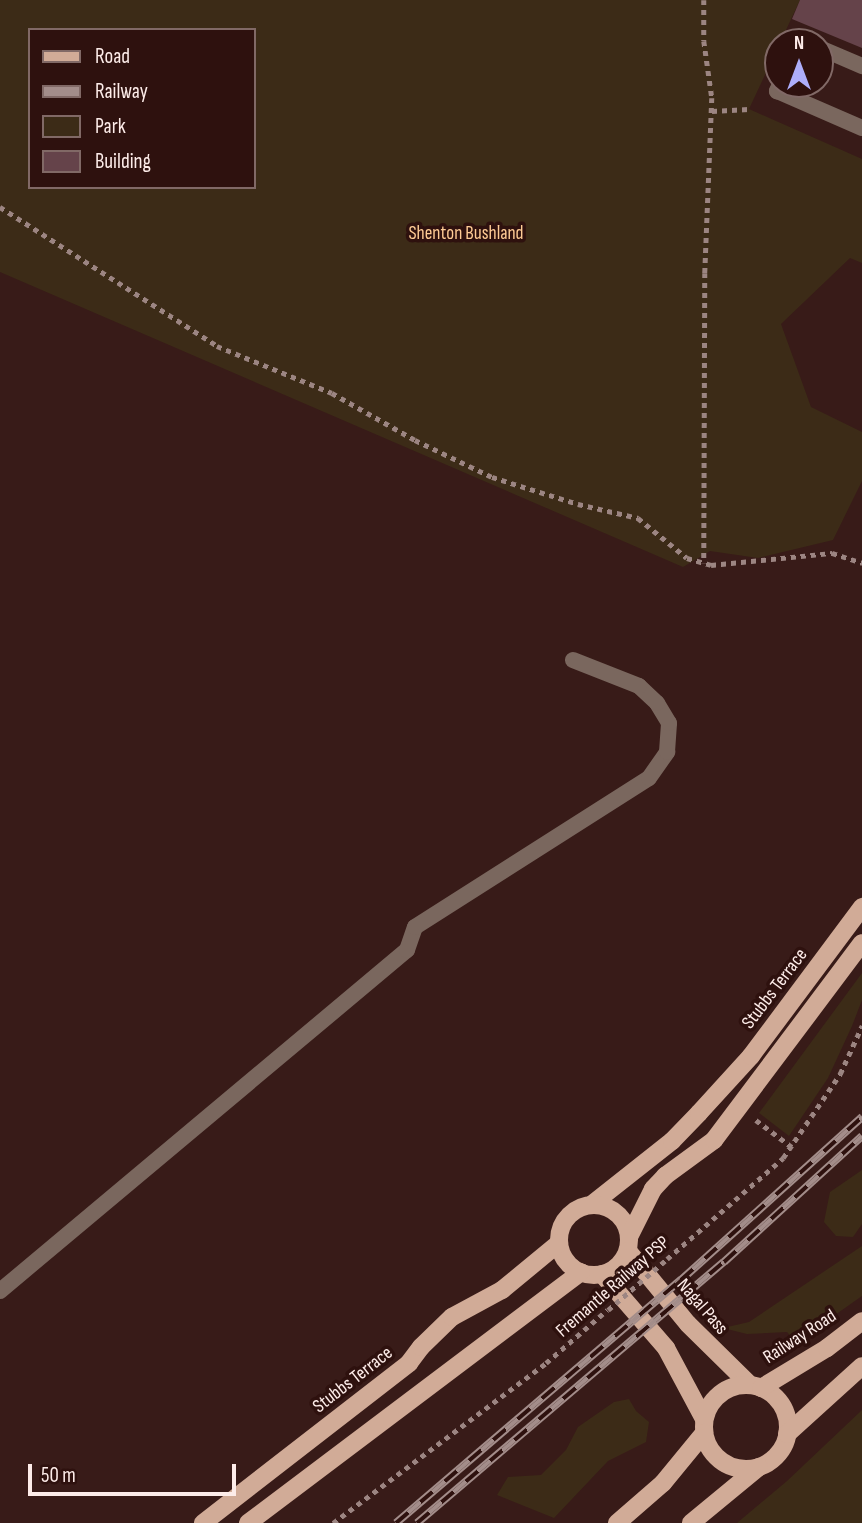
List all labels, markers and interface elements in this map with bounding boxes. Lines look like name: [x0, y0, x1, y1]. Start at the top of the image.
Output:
legend: [28, 28, 256, 189]
north arrow: [764, 28, 834, 98]
text: N: [794, 32, 804, 55]
text: Road: [95, 44, 130, 69]
text: Railway: [95, 79, 148, 104]
text: Park: [95, 114, 126, 139]
text: Building: [95, 149, 151, 174]
park label: Shenton Bushland: [408, 223, 524, 245]
street label: Stubbs Terrace: [737, 944, 813, 1034]
street label: Fremantle Railway PSP: [552, 1232, 674, 1342]
street label: Nagal Pass: [672, 1274, 732, 1340]
street label: Railway Road: [759, 1305, 841, 1369]
street label: Stubbs Terrace: [309, 1342, 397, 1418]
scale bar: [32, 1450, 240, 1494]
text: 50 m: [41, 1463, 76, 1488]

